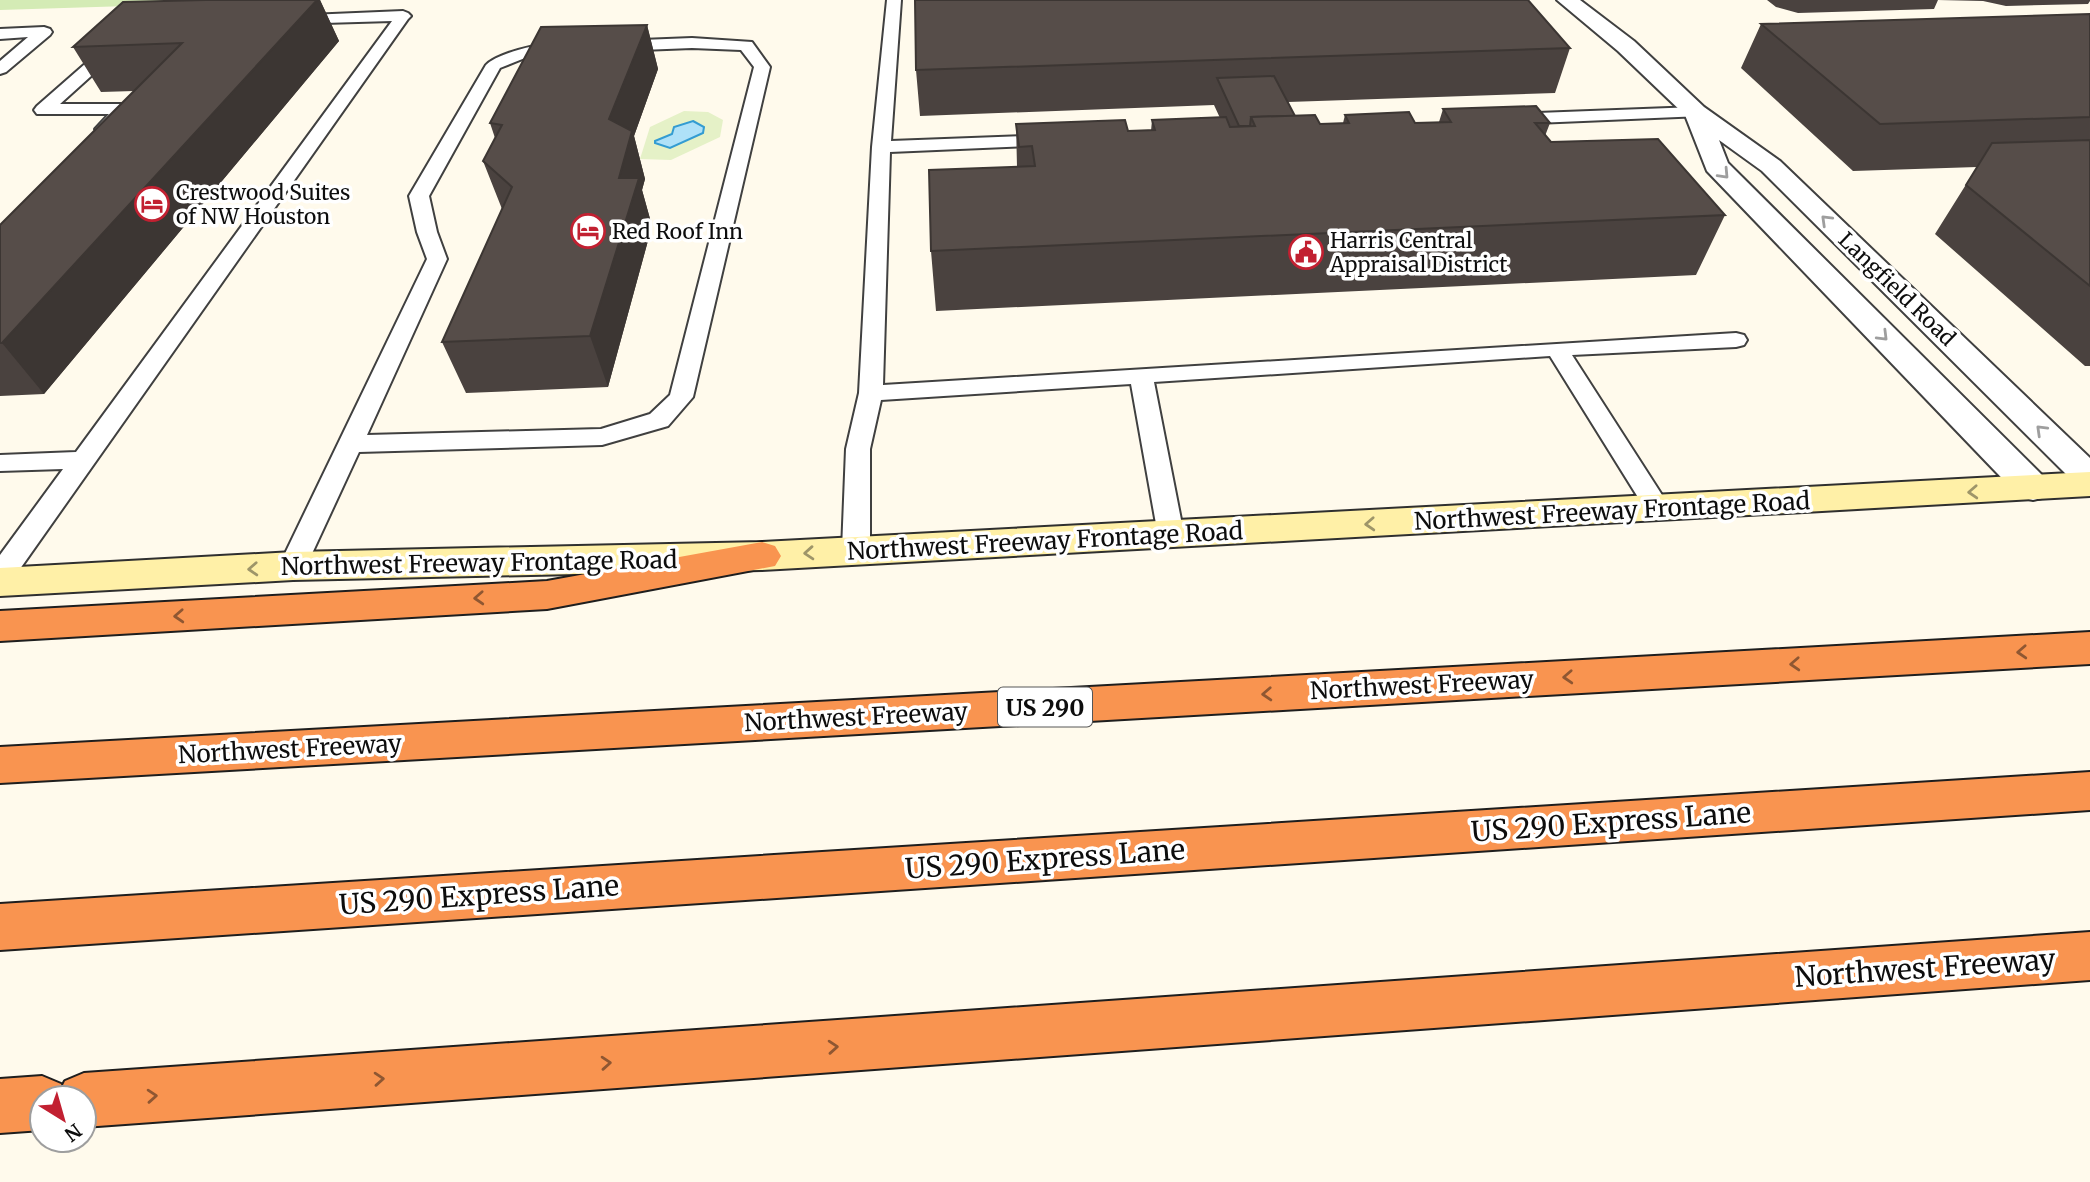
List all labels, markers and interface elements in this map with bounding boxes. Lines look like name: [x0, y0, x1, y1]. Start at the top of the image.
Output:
one-way arrow: [1715, 166, 1728, 179]
place label: Crestwood Suites of NW Houston: [176, 179, 350, 230]
hotel icon: Crestwood Suites of NW Houston: [133, 185, 171, 223]
hotel icon: Red Roof Inn: [569, 212, 607, 250]
one-way arrow: [1821, 215, 1834, 228]
place label: Red Roof Inn: [612, 218, 743, 245]
street label: Langfield Road: [1833, 226, 1962, 352]
place label: Harris Central Appraisal District: [1329, 227, 1507, 278]
public building icon: Harris Central Appraisal District: [1287, 233, 1325, 271]
one-way arrow: [1875, 328, 1888, 341]
one-way arrow: [2036, 425, 2049, 438]
one-way arrow: [1967, 484, 1978, 499]
street label: Northwest Freeway Frontage Road: [1413, 485, 1811, 537]
street label: Northwest Freeway Frontage Road: [846, 515, 1244, 567]
one-way arrow: [1364, 517, 1375, 532]
street label: Northwest Freeway Frontage Road: [280, 544, 678, 582]
one-way arrow: [803, 545, 814, 560]
one-way arrow: [247, 561, 258, 576]
one-way arrow: [473, 590, 484, 605]
one-way arrow: [173, 608, 184, 623]
one-way arrow: [2016, 644, 2027, 659]
one-way arrow: [1789, 657, 1800, 672]
street label: Northwest Freeway: [1309, 664, 1535, 706]
one-way arrow: [1562, 670, 1573, 685]
one-way arrow: [1261, 686, 1272, 701]
road number: US 290: [998, 688, 1092, 726]
street label: Northwest Freeway: [743, 696, 969, 738]
street label: Northwest Freeway: [177, 728, 403, 770]
street label: US 290 Express Lane: [1470, 794, 1752, 850]
street label: US 290 Express Lane: [904, 831, 1186, 887]
street label: US 290 Express Lane: [338, 867, 620, 923]
street label: Northwest Freeway: [1793, 941, 2057, 995]
one-way arrow: [828, 1040, 839, 1055]
one-way arrow: [601, 1056, 612, 1071]
one-way arrow: [374, 1072, 385, 1087]
north arrow: [28, 1084, 98, 1154]
one-way arrow: [147, 1088, 158, 1103]
text: N: [60, 1118, 86, 1147]

